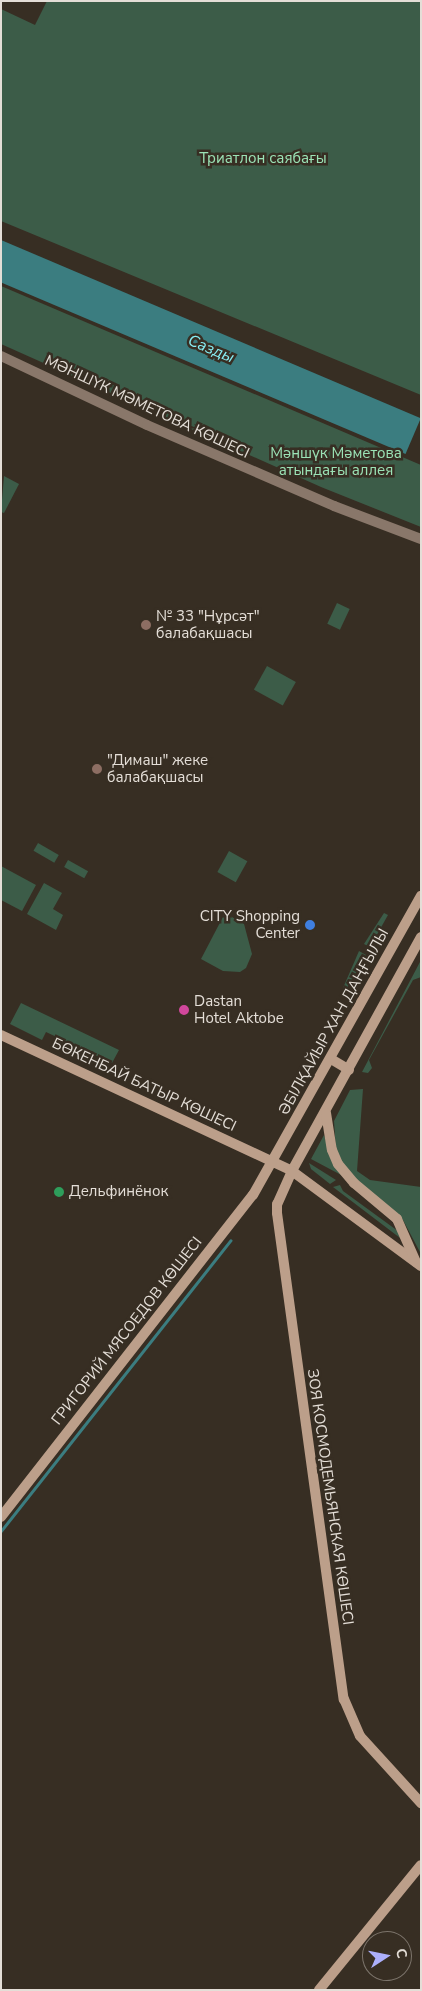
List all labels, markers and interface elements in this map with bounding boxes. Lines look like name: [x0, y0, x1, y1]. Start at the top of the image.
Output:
park label: Триатлон саябағы: [199, 150, 327, 168]
water label: Сазды: [185, 331, 237, 367]
street label: МӘНШҮК МӘМЕТОВА КӨШЕСІ: [42, 352, 252, 462]
park label: Мәншүк Мәметова атындағы аллея: [270, 444, 402, 479]
place label: № 33 "Нұрсәт" балабақшасы: [156, 607, 260, 642]
marker: № 33 "Нұрсәт" балабақшасы: [140, 619, 152, 631]
place label: "Димаш" жеке балабақшасы: [107, 751, 208, 786]
marker: "Димаш" жеке балабақшасы: [91, 763, 103, 775]
place label: CITY Shopping Center: [200, 907, 300, 942]
marker: CITY Shopping Center: [304, 919, 316, 931]
street label: ӘБІЛҚАЙЫР ХАН ДАҢҒЫЛЫ: [275, 926, 393, 1118]
place label: Dastan Hotel Aktobe: [194, 992, 284, 1027]
marker: Dastan Hotel Aktobe: [178, 1004, 190, 1016]
street label: БӨКЕНБАЙ БАТЫР КӨШЕСІ: [49, 1034, 239, 1136]
place label: Дельфинёнок: [69, 1183, 168, 1201]
marker: Дельфинёнок: [53, 1186, 65, 1198]
street label: ГРИГОРИЙ МЯСОЕДОВ КӨШЕСІ: [48, 1233, 206, 1429]
street label: ЗОЯ КОСМОДЕМЬЯНСКАЯ КӨШЕСІ: [303, 1368, 357, 1626]
north arrow: [362, 1931, 412, 1981]
text: С: [391, 1947, 411, 1960]

